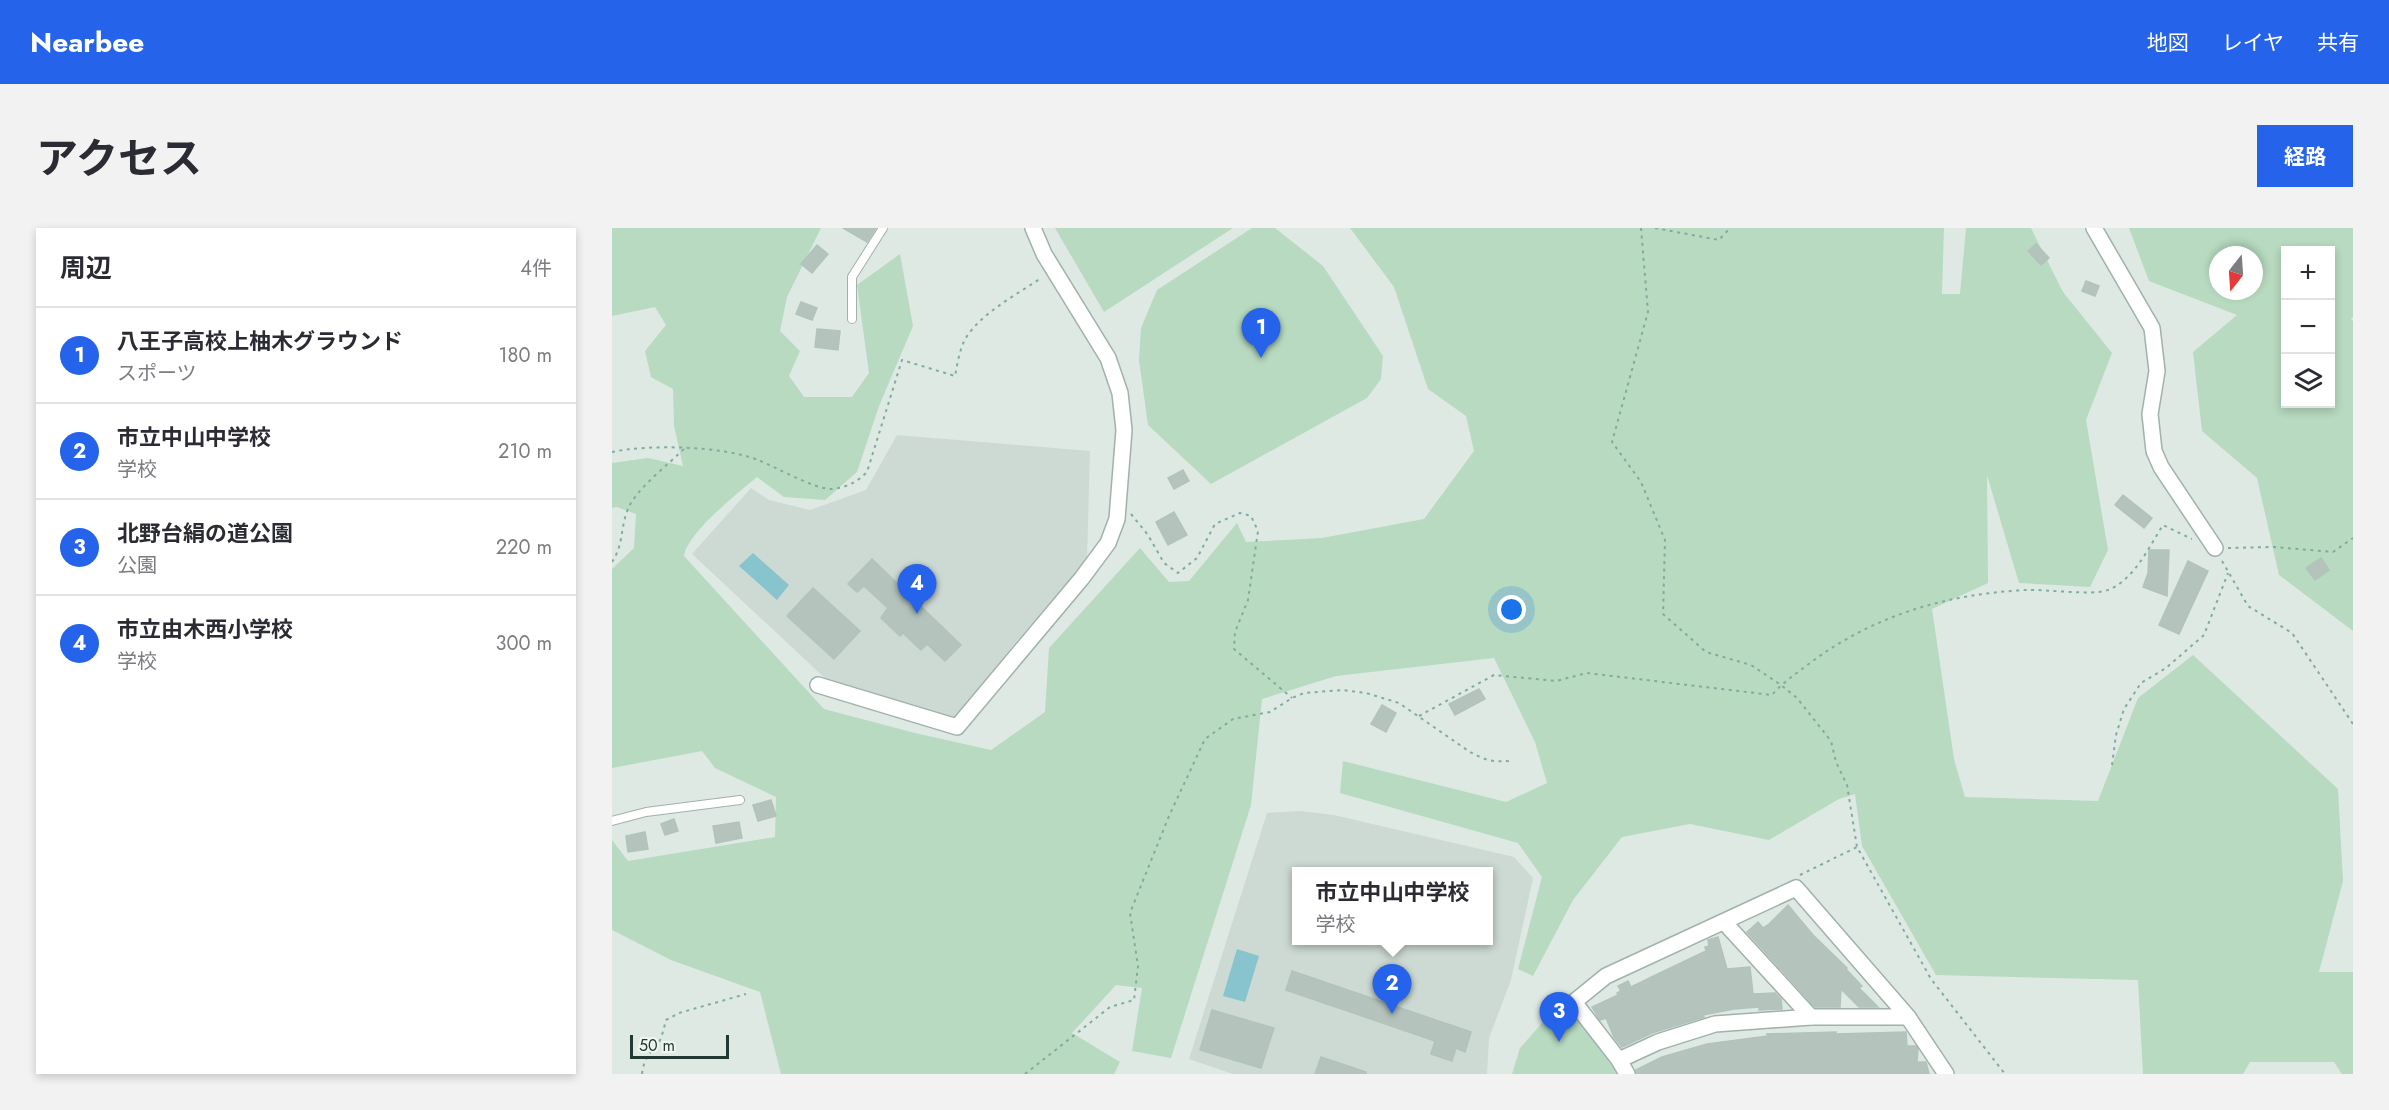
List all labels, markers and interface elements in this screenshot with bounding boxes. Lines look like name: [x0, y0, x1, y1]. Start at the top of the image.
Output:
text: Nearbee: [30, 22, 144, 63]
text: 地図: [2147, 28, 2189, 58]
text: レイヤ: [2222, 28, 2284, 58]
text: 共有: [2317, 28, 2359, 58]
button: 経路: [2257, 125, 2353, 187]
text: アクセス: [36, 128, 202, 189]
north arrow: [2209, 246, 2263, 300]
map controls: [2281, 246, 2335, 408]
button: +: [2281, 246, 2335, 300]
text: 周辺: [60, 249, 112, 287]
text: 4件: [520, 254, 552, 283]
button: −: [2281, 300, 2335, 354]
pin: 1: [1242, 308, 1280, 358]
text: 八王子高校上柚木グラウンド: [117, 325, 403, 357]
text: 1: [74, 341, 85, 370]
text: 180 m: [498, 341, 552, 370]
button: layers: [2281, 354, 2335, 408]
text: スポーツ: [117, 359, 197, 388]
text: 市立中山中学校: [117, 421, 271, 453]
text: 2: [73, 437, 86, 466]
text: 210 m: [498, 437, 552, 466]
text: 学校: [117, 455, 157, 484]
text: 北野台絹の道公園: [117, 517, 293, 549]
text: 3: [73, 533, 86, 562]
text: 220 m: [496, 533, 552, 562]
text: 公園: [117, 551, 157, 580]
pin: 4: [898, 564, 936, 614]
your location: [1497, 595, 1526, 624]
text: 市立由木西小学校: [117, 613, 293, 645]
text: 4: [73, 629, 86, 658]
text: 300 m: [495, 629, 552, 658]
text: 学校: [117, 647, 157, 676]
popup: [1292, 867, 1493, 945]
text: 市立中山中学校: [1315, 876, 1470, 908]
text: 学校: [1315, 910, 1355, 939]
pin: 2: [1372, 964, 1412, 1014]
pin: 3: [1540, 992, 1578, 1042]
scale bar: [630, 1032, 729, 1060]
text: 50 m: [639, 1034, 675, 1057]

